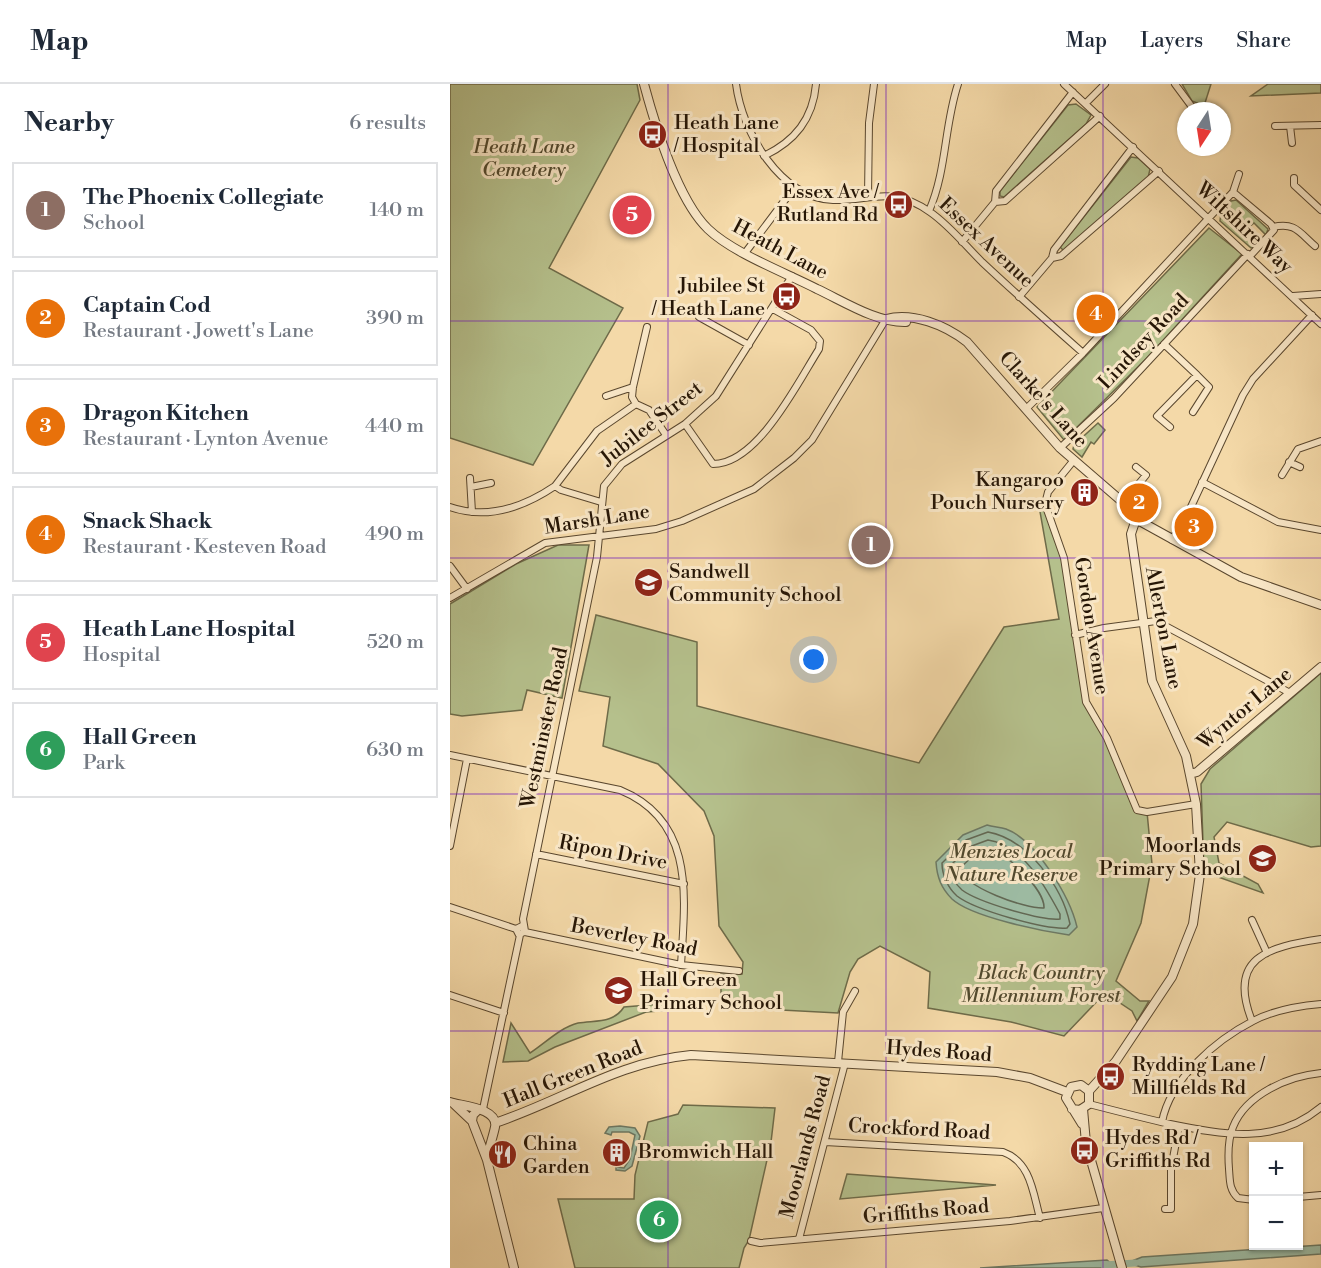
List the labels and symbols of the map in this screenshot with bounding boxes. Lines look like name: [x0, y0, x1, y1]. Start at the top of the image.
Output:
north arrow: [1177, 102, 1231, 156]
place label: Heath Lane / Hospital: [673, 111, 779, 159]
bus stop icon: Heath Lane / Hospital: [637, 118, 669, 150]
park label: Heath Lane Cemetery: [472, 135, 575, 183]
street label: Wiltshire Way: [1190, 176, 1298, 279]
place label: Essex Ave / Rutland Rd: [777, 180, 879, 228]
bus stop icon: Essex Ave / Rutland Rd: [883, 188, 915, 220]
pin: 5: [612, 192, 651, 238]
street label: Essex Avenue: [933, 192, 1039, 294]
street label: Heath Lane: [728, 214, 832, 286]
place label: Jubilee St / Heath Lane: [651, 274, 765, 322]
bus stop icon: Jubilee St / Heath Lane: [770, 281, 802, 313]
street label: Lindsey Road: [1093, 288, 1195, 395]
pin: 4: [1076, 292, 1116, 336]
street label: Clarke's Lane: [993, 347, 1093, 453]
street label: Jubilee Street: [595, 376, 708, 472]
place label: Kangaroo Pouch Nursery: [930, 468, 1064, 516]
building icon: Kangaroo Pouch Nursery: [1069, 476, 1101, 508]
pin: 2: [1120, 480, 1158, 526]
street label: Marsh Lane: [542, 499, 652, 541]
pin: 3: [1174, 504, 1214, 550]
pin: 1: [852, 522, 890, 568]
street label: Gordon Avenue: [1068, 555, 1114, 697]
place label: Sandwell Community School: [669, 560, 841, 608]
street label: Allerton Lane: [1139, 564, 1187, 691]
school or university icon: Sandwell Community School: [632, 567, 664, 599]
street label: Westminster Road: [516, 645, 574, 812]
your location: [799, 645, 828, 674]
street label: Wyntor Lane: [1192, 662, 1297, 756]
street label: Ripon Drive: [557, 830, 669, 876]
place label: Moorlands Primary School: [1099, 834, 1241, 882]
park label: Menzies Local Nature Reserve: [943, 840, 1078, 888]
school or university icon: Moorlands Primary School: [1246, 842, 1278, 874]
street label: Beverley Road: [568, 913, 700, 963]
park label: Black Country Millennium Forest: [961, 961, 1121, 1009]
place label: Hall Green Primary School: [640, 968, 782, 1016]
school or university icon: Hall Green Primary School: [603, 975, 635, 1007]
street label: Hall Green Road: [500, 1035, 647, 1114]
street label: Hydes Road: [885, 1036, 993, 1068]
place label: Rydding Lane / Millfields Rd: [1132, 1053, 1265, 1101]
bus stop icon: Rydding Lane / Millfields Rd: [1095, 1060, 1127, 1092]
street label: Moorlands Road: [775, 1072, 837, 1221]
street label: Crockford Road: [847, 1114, 991, 1146]
place label: Hydes Rd / Griffiths Rd: [1105, 1126, 1211, 1174]
place label: China Garden: [523, 1132, 590, 1180]
bus stop icon: Hydes Rd / Griffiths Rd: [1068, 1134, 1100, 1166]
building icon: Bromwich Hall: [601, 1136, 633, 1168]
restaurant icon: China Garden: [486, 1139, 518, 1171]
place label: Bromwich Hall: [637, 1140, 773, 1165]
street label: Griffiths Road: [862, 1194, 991, 1230]
pin: 6: [640, 1198, 678, 1242]

